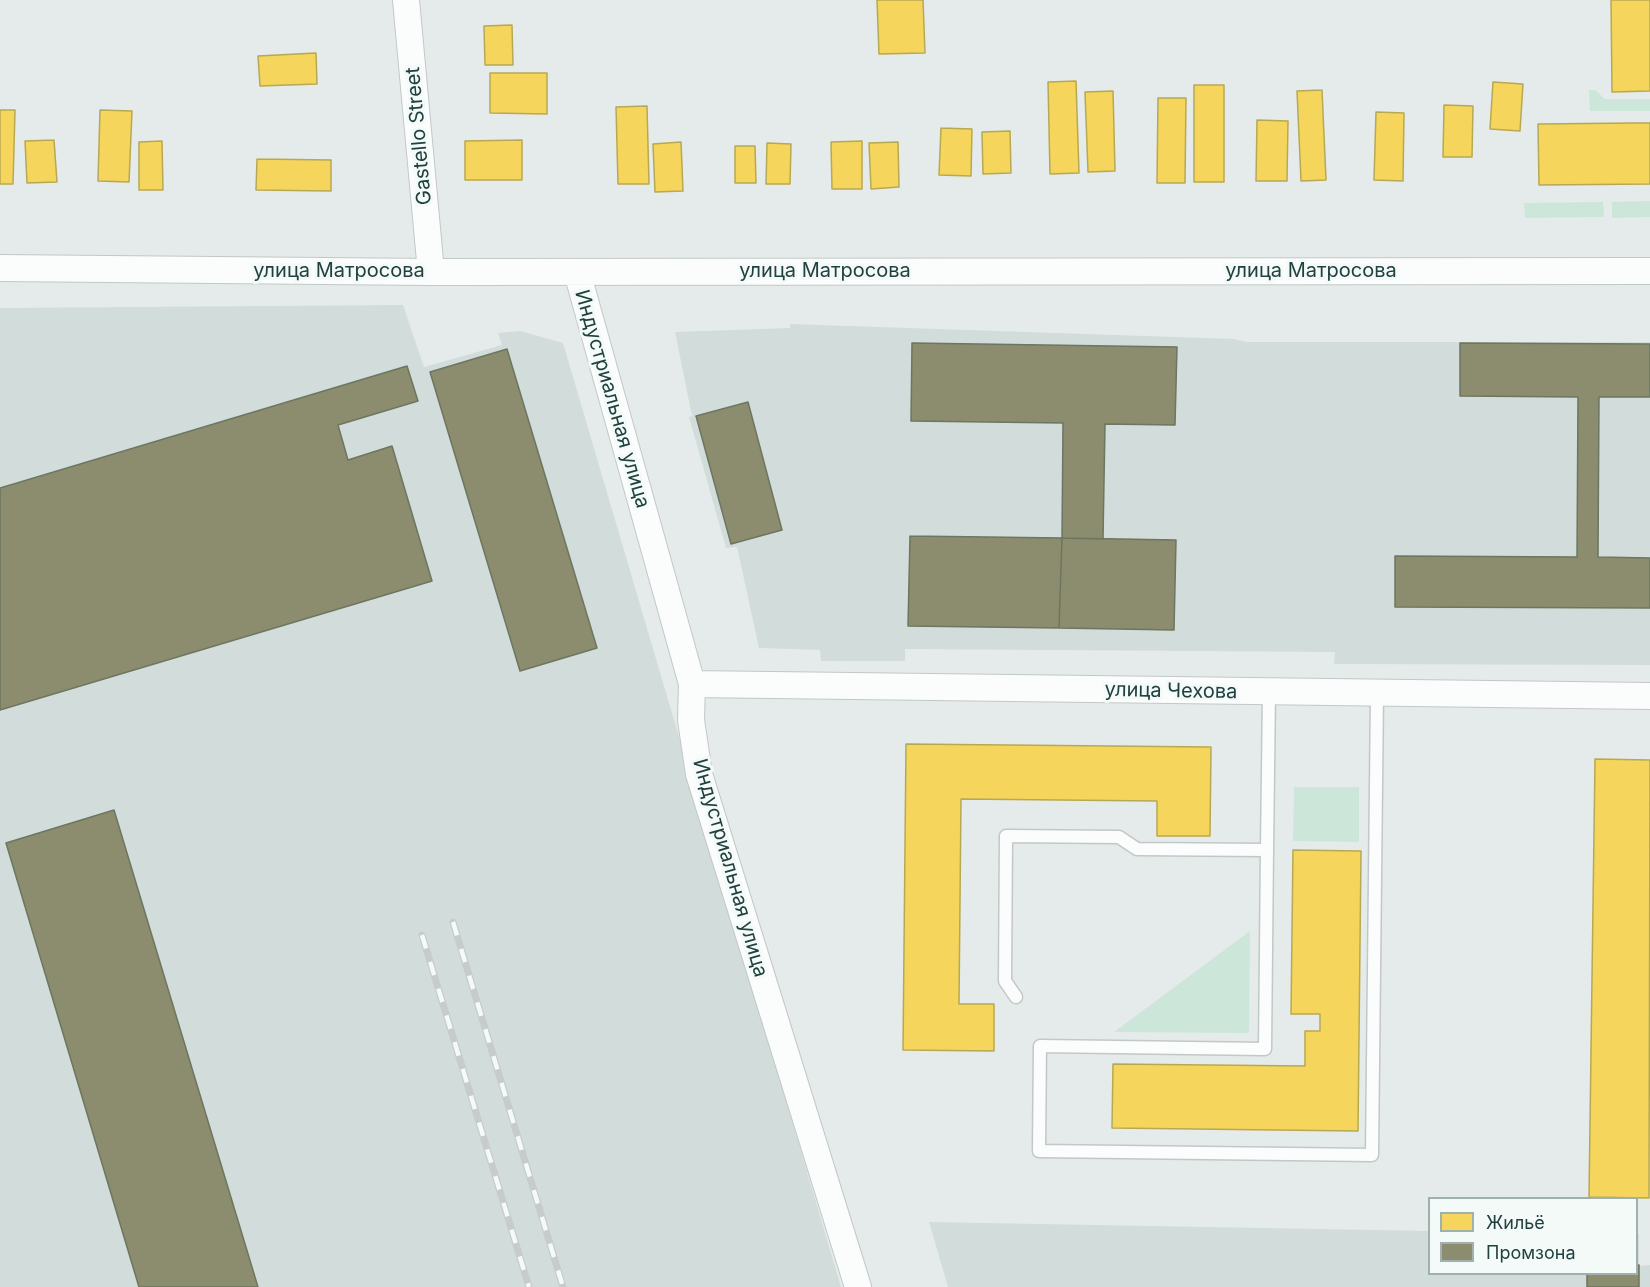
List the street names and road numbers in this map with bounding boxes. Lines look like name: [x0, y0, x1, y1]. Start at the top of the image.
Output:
street label: Gastello Street: [401, 66, 437, 206]
street label: улица Матросова: [253, 259, 425, 283]
street label: улица Матросова: [739, 259, 911, 283]
street label: улица Матросова: [1225, 259, 1397, 283]
street label: Индустриальная улица: [569, 287, 655, 511]
street label: улица Чехова: [1104, 678, 1238, 704]
street label: Индустриальная улица: [687, 756, 773, 980]

